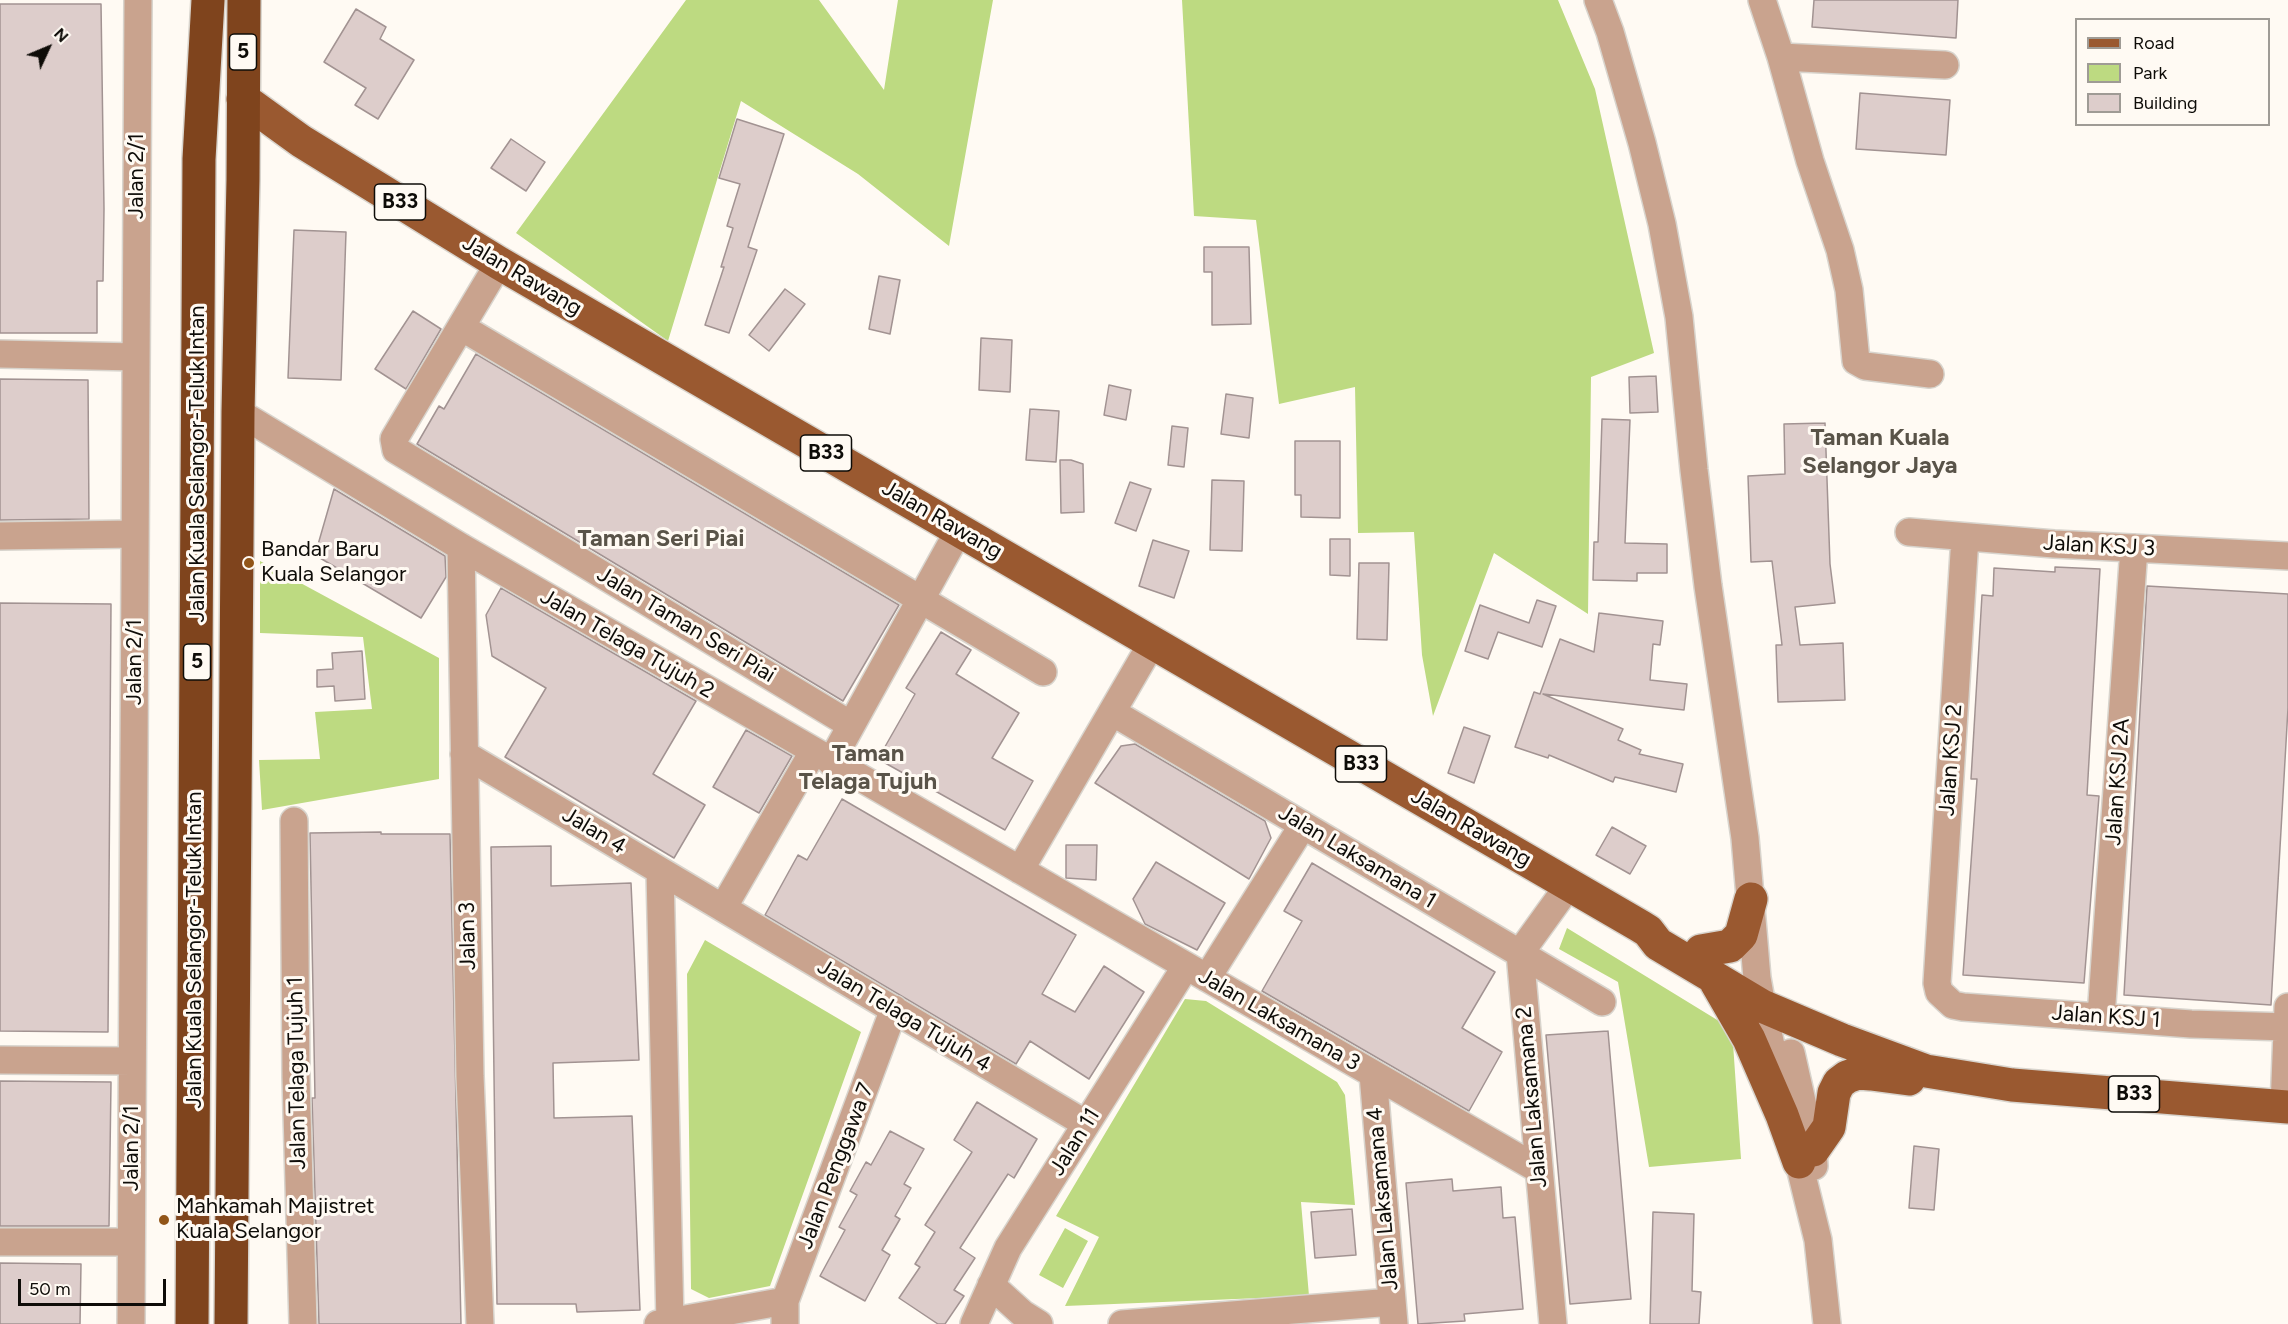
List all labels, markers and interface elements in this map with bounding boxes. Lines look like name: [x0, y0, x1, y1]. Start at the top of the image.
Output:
north arrow: [18, 18, 78, 78]
legend: [2075, 18, 2270, 126]
text: N: [50, 24, 72, 46]
text: Road: [2133, 32, 2174, 54]
road number: 5: [230, 34, 256, 70]
text: Park: [2133, 62, 2167, 84]
text: Building: [2133, 92, 2198, 114]
street label: Jalan 2/1: [124, 133, 150, 219]
road number: B33: [374, 184, 426, 220]
street label: Jalan Rawang: [458, 230, 586, 322]
street label: Jalan Kuala Selangor-Teluk Intan: [185, 306, 211, 622]
district label: Taman Kuala Selangor Jaya: [1802, 424, 1958, 480]
road number: B33: [800, 435, 852, 471]
street label: Jalan Rawang: [877, 475, 1007, 565]
district label: Taman Seri Piai: [577, 525, 745, 553]
street label: Jalan KSJ 3: [2042, 530, 2156, 562]
place label: Bandar Baru Kuala Selangor: [261, 537, 406, 588]
marker: Bandar Baru Kuala Selangor: [242, 556, 256, 570]
street label: Jalan Taman Seri Piai: [592, 561, 780, 689]
street label: Jalan Telaga Tujuh 2: [535, 583, 719, 705]
street label: Jalan 2/1: [122, 619, 148, 705]
road number: 5: [184, 644, 210, 680]
street label: Jalan KSJ 2: [1934, 703, 1968, 817]
street label: Jalan KSJ 2A: [2100, 718, 2136, 846]
district label: Taman Telaga Tujuh: [799, 740, 937, 796]
road number: B33: [1336, 746, 1386, 782]
street label: Jalan Rawang: [1406, 783, 1536, 873]
street label: Jalan Kuala Selangor-Teluk Intan: [182, 792, 208, 1108]
street label: Jalan Laksamana 1: [1273, 800, 1441, 914]
street label: Jalan 4: [557, 802, 631, 860]
street label: Jalan 3: [454, 902, 482, 970]
street label: Jalan Telaga Tujuh 4: [812, 954, 996, 1078]
street label: Jalan Laksamana 3: [1194, 963, 1364, 1077]
street label: Jalan Telaga Tujuh 1: [282, 976, 312, 1170]
street label: Jalan KSJ 1: [2051, 1000, 2161, 1034]
street label: Jalan Laksamana 2: [1511, 1005, 1553, 1189]
road number: B33: [2108, 1076, 2160, 1112]
street label: Jalan Penggawa 7: [792, 1079, 880, 1253]
street label: Jalan 11: [1044, 1103, 1106, 1181]
street label: Jalan 2/1: [119, 1105, 145, 1191]
street label: Jalan Laksamana 4: [1362, 1106, 1404, 1292]
place label: Mahkamah Majistret Kuala Selangor: [176, 1194, 375, 1246]
marker: Mahkamah Majistret Kuala Selangor: [157, 1213, 171, 1227]
scale bar: [21, 1267, 170, 1305]
text: 50 m: [29, 1278, 71, 1300]

